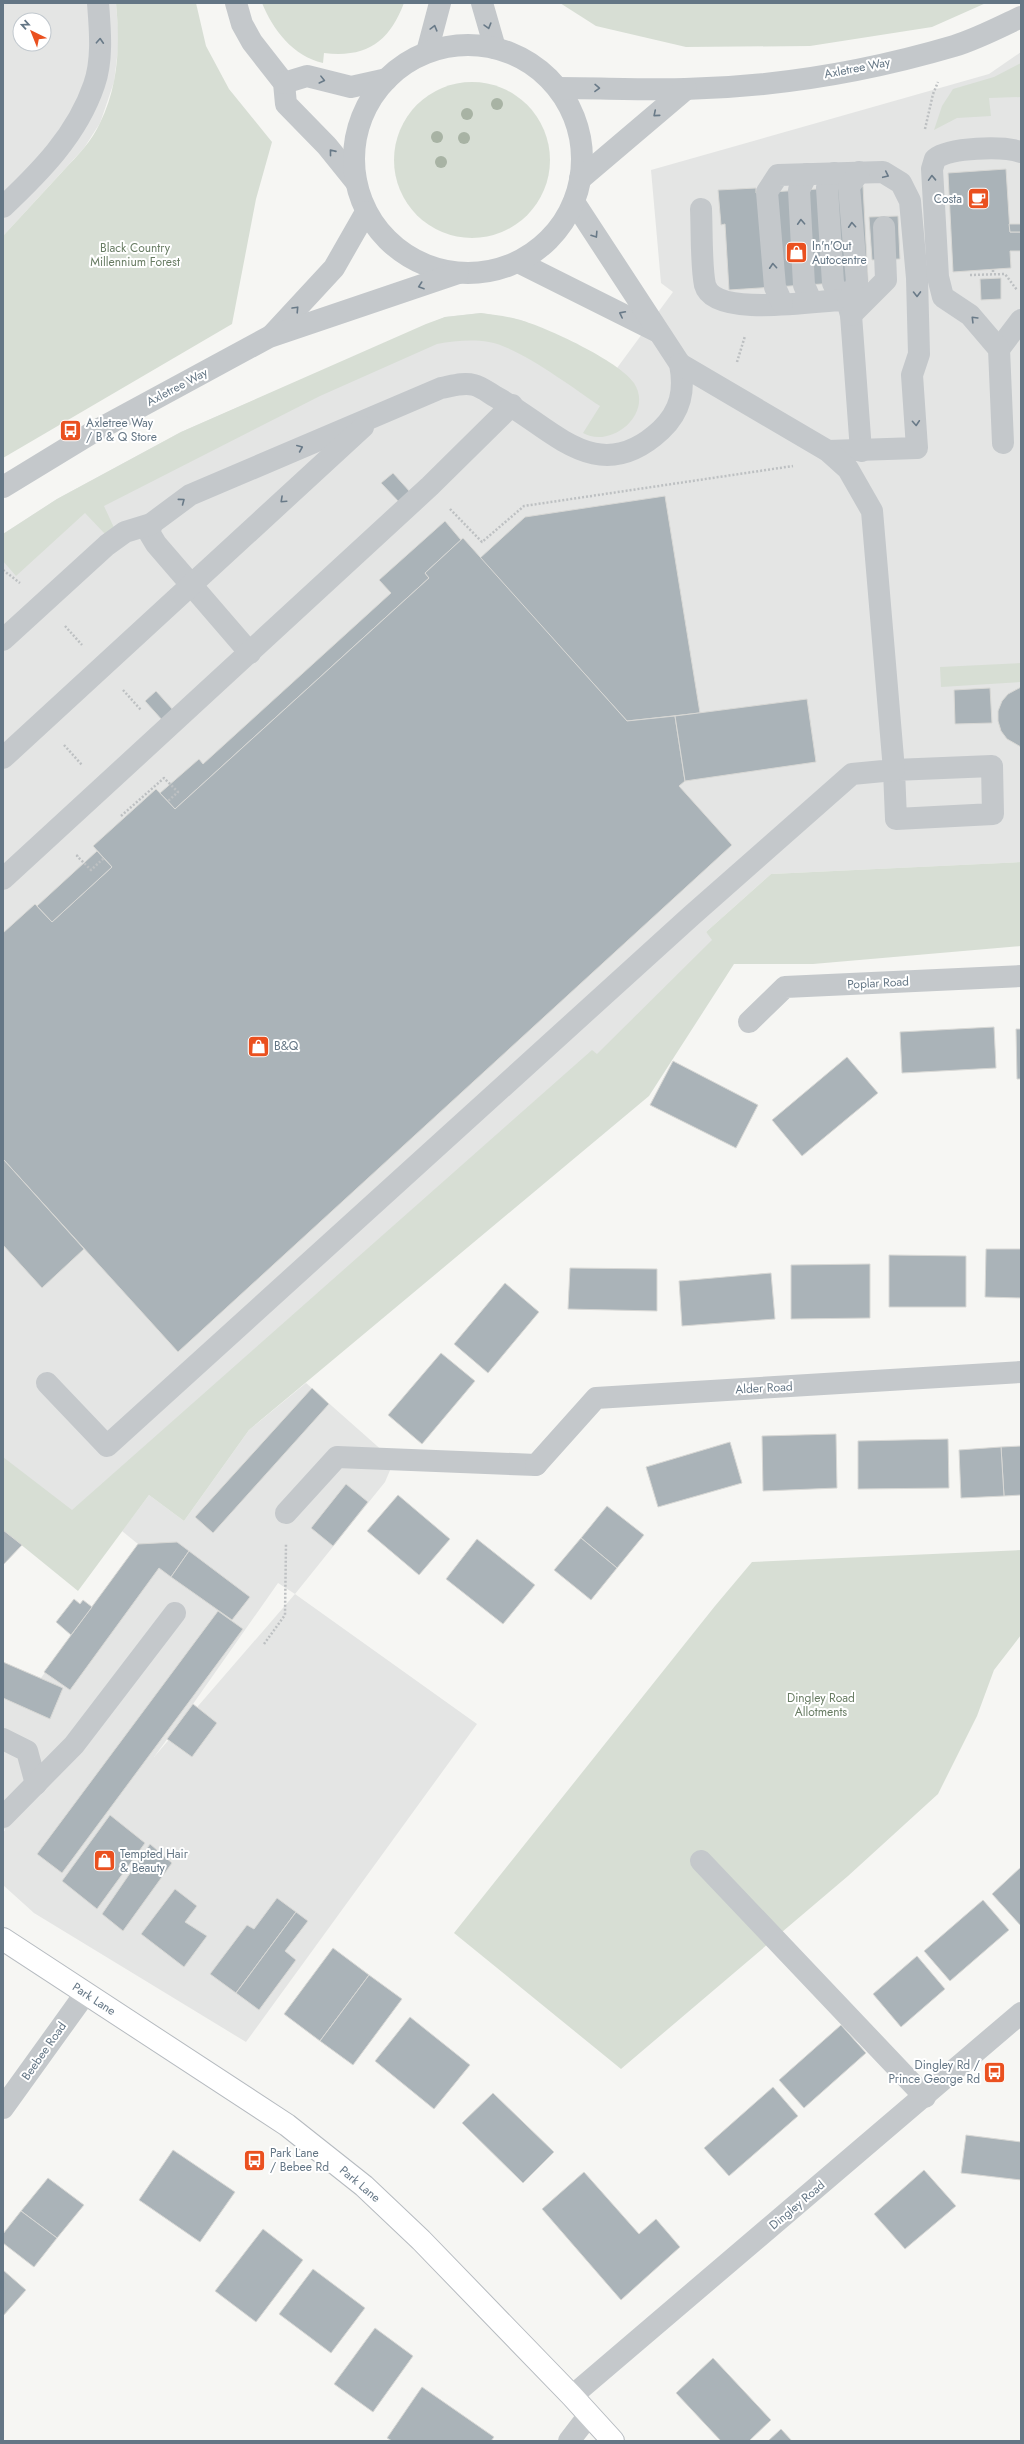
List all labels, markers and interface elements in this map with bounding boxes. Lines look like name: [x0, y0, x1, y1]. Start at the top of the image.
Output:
north arrow: [12, 12, 52, 52]
text: N: [17, 16, 34, 34]
one-way arrow: [483, 22, 492, 29]
one-way arrow: [429, 24, 438, 31]
one-way arrow: [96, 38, 104, 44]
street label: Axletree Way: [822, 53, 892, 83]
one-way arrow: [318, 75, 325, 83]
one-way arrow: [594, 84, 600, 92]
one-way arrow: [653, 110, 661, 117]
one-way arrow: [329, 149, 336, 156]
one-way arrow: [882, 170, 889, 178]
one-way arrow: [928, 175, 937, 181]
cafe icon: Costa: [965, 186, 991, 212]
place label: Costa: [934, 190, 962, 208]
one-way arrow: [796, 219, 805, 225]
one-way arrow: [848, 222, 857, 228]
one-way arrow: [590, 230, 597, 237]
place label: In'n'Out Autocentre: [812, 237, 867, 269]
park label: Black Country Millennium Forest: [90, 239, 180, 271]
shop icon: In'n'Out Autocentre: [784, 240, 810, 266]
one-way arrow: [769, 263, 778, 269]
one-way arrow: [418, 281, 425, 289]
one-way arrow: [913, 291, 922, 297]
one-way arrow: [291, 306, 299, 314]
one-way arrow: [619, 311, 627, 319]
one-way arrow: [971, 316, 979, 324]
street label: Axletree Way: [143, 363, 211, 411]
place label: Axletree Way / B & Q Store: [86, 414, 157, 446]
bus stop icon: Axletree Way / B & Q Store: [58, 417, 84, 443]
one-way arrow: [911, 420, 920, 426]
one-way arrow: [296, 445, 304, 453]
one-way arrow: [281, 496, 288, 503]
one-way arrow: [177, 498, 184, 505]
street label: Poplar Road: [847, 972, 909, 994]
shop icon: B&Q: [245, 1033, 271, 1059]
place label: B&Q: [274, 1037, 299, 1055]
street label: Alder Road: [735, 1378, 793, 1398]
park label: Dingley Road Allotments: [787, 1689, 855, 1721]
place label: Tempted Hair & Beauty: [120, 1845, 189, 1877]
shop icon: Tempted Hair & Beauty: [91, 1848, 117, 1874]
street label: Park Lane: [69, 1978, 119, 2020]
street label: Beebee Road: [17, 2018, 71, 2084]
place label: Dingley Rd / Prince George Rd: [888, 2056, 980, 2088]
bus stop icon: Dingley Rd / Prince George Rd: [982, 2059, 1008, 2085]
place label: Park Lane / Bebee Rd: [270, 2144, 329, 2176]
bus stop icon: Park Lane / Bebee Rd: [242, 2147, 268, 2173]
street label: Park Lane: [336, 2161, 384, 2207]
street label: Dingley Road: [765, 2176, 829, 2234]

